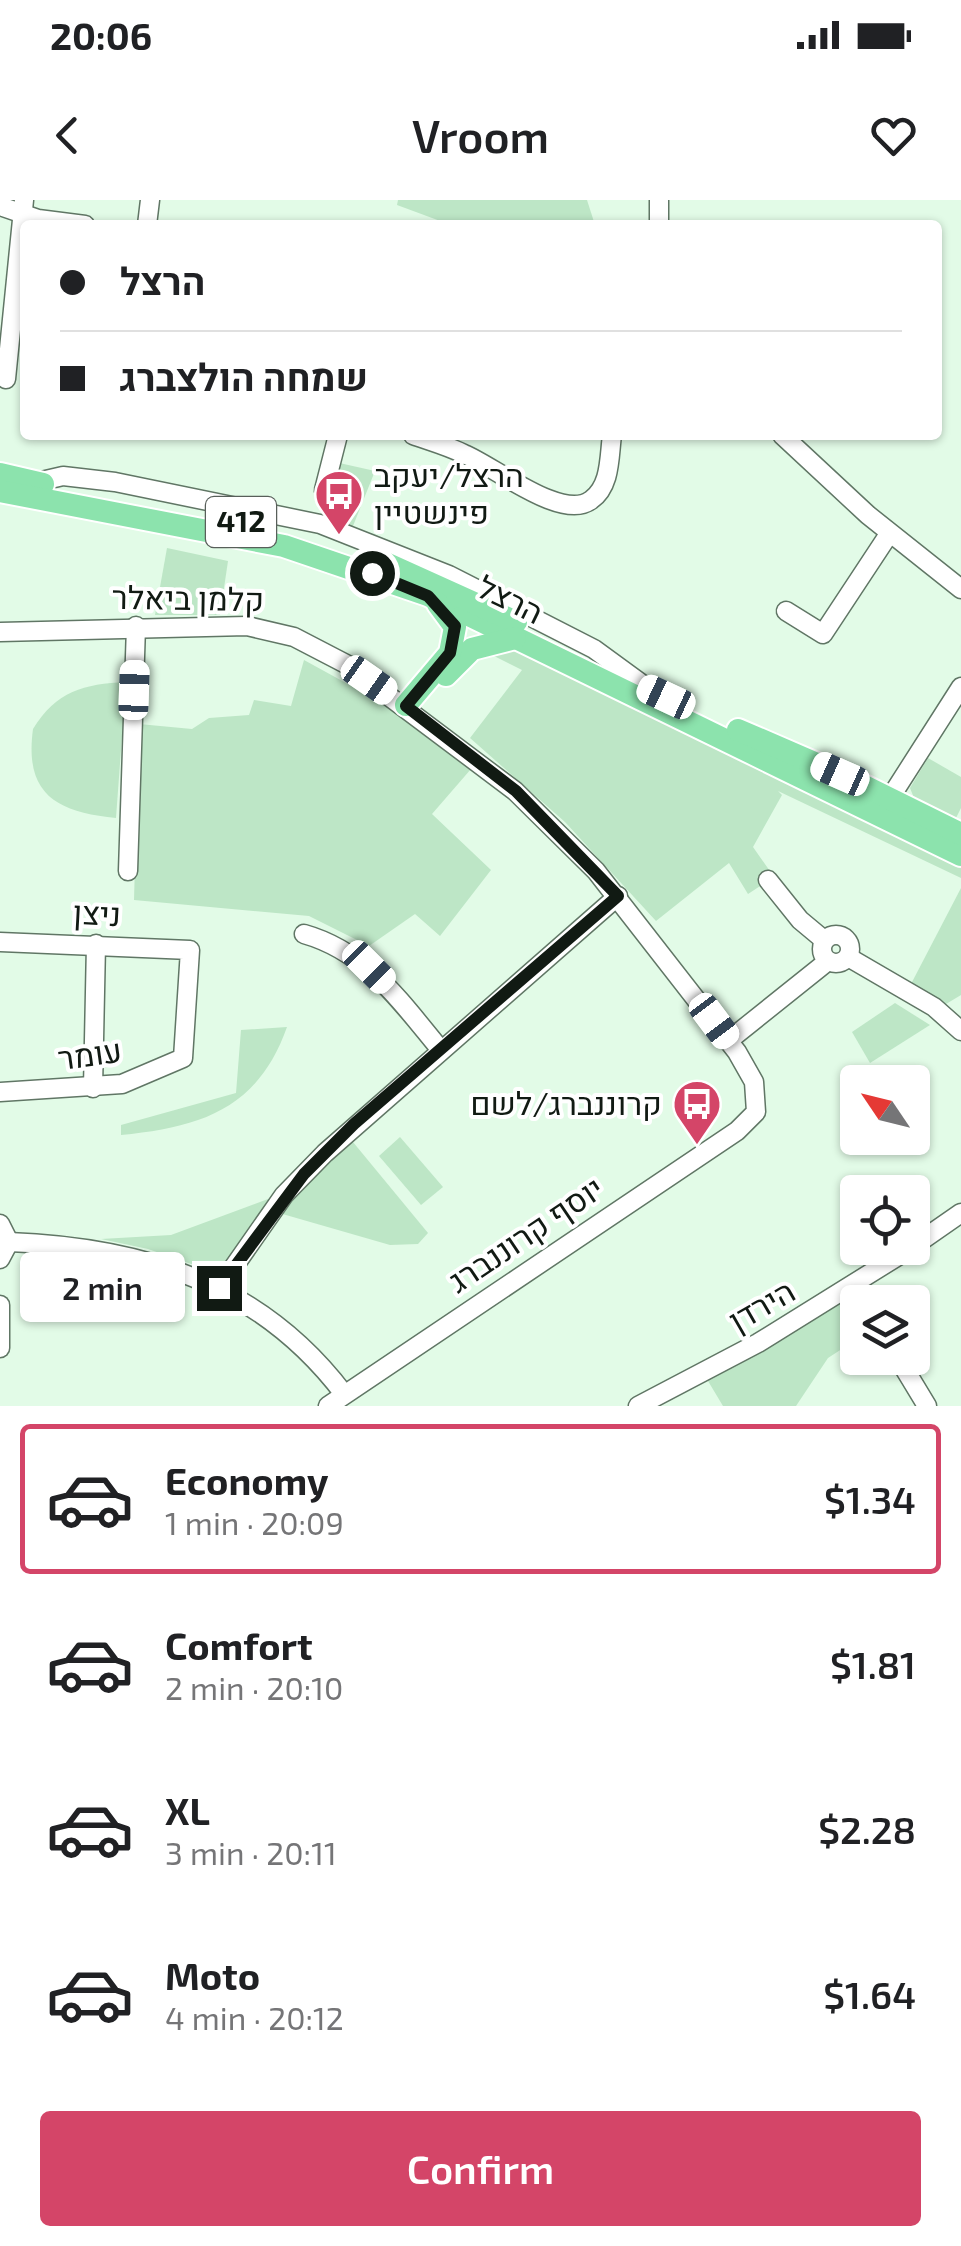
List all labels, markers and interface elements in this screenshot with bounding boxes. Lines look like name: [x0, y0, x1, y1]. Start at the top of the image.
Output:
text: 20:06: [50, 12, 152, 58]
icon: back: [40, 108, 95, 163]
text: Vroom: [412, 108, 549, 162]
icon: heart: [866, 108, 921, 163]
text: הרצל: [120, 257, 205, 303]
text: שמחה הולצברג: [120, 353, 368, 399]
place label: הרצל/יעקב פינשטיין: [374, 455, 524, 530]
bus stop icon: הרצל/יעקב פינשטיין: [313, 468, 365, 536]
road number: 412: [206, 497, 276, 547]
route start: [350, 551, 395, 596]
street label: הרצל: [472, 566, 550, 630]
street label: קלמן ביאלר: [112, 577, 264, 617]
car: [336, 651, 402, 709]
car: [118, 659, 150, 721]
car: [632, 671, 700, 723]
car: [806, 748, 874, 800]
street label: ניצן: [72, 892, 122, 932]
car: [337, 935, 401, 999]
car: [684, 988, 744, 1054]
street label: עומר: [55, 1030, 124, 1076]
north arrow: [840, 1065, 930, 1155]
map controls: [840, 1065, 930, 1375]
bus stop icon: קרוננברג/לשם: [671, 1078, 723, 1146]
place label: קרוננברג/לשם: [470, 1083, 662, 1121]
street label: יוסף קרוננברג: [440, 1168, 610, 1299]
button: locate: [840, 1175, 930, 1265]
callout: 2 min: [19, 1253, 184, 1323]
route end: [197, 1266, 242, 1311]
text: 2 min: [62, 1268, 143, 1306]
street label: הירדן: [721, 1270, 801, 1338]
button: layers: [840, 1285, 930, 1375]
icon: car: [45, 1454, 135, 1544]
text: Economy: [165, 1457, 329, 1503]
text: $1.34: [824, 1476, 916, 1522]
text: 1 min · 20:09: [165, 1503, 344, 1541]
icon: car: [45, 1619, 135, 1709]
text: Comfort: [165, 1622, 313, 1668]
text: $1.81: [830, 1641, 916, 1687]
text: 2 min · 20:10: [165, 1668, 343, 1706]
icon: car: [45, 1784, 135, 1874]
text: XL: [165, 1787, 210, 1833]
text: $2.28: [818, 1806, 916, 1852]
text: 3 min · 20:11: [165, 1833, 337, 1871]
icon: car: [45, 1949, 135, 2039]
text: Moto: [165, 1952, 260, 1998]
text: $1.64: [823, 1971, 916, 2017]
text: 4 min · 20:12: [165, 1998, 344, 2036]
button: Confirm: [40, 2111, 921, 2226]

